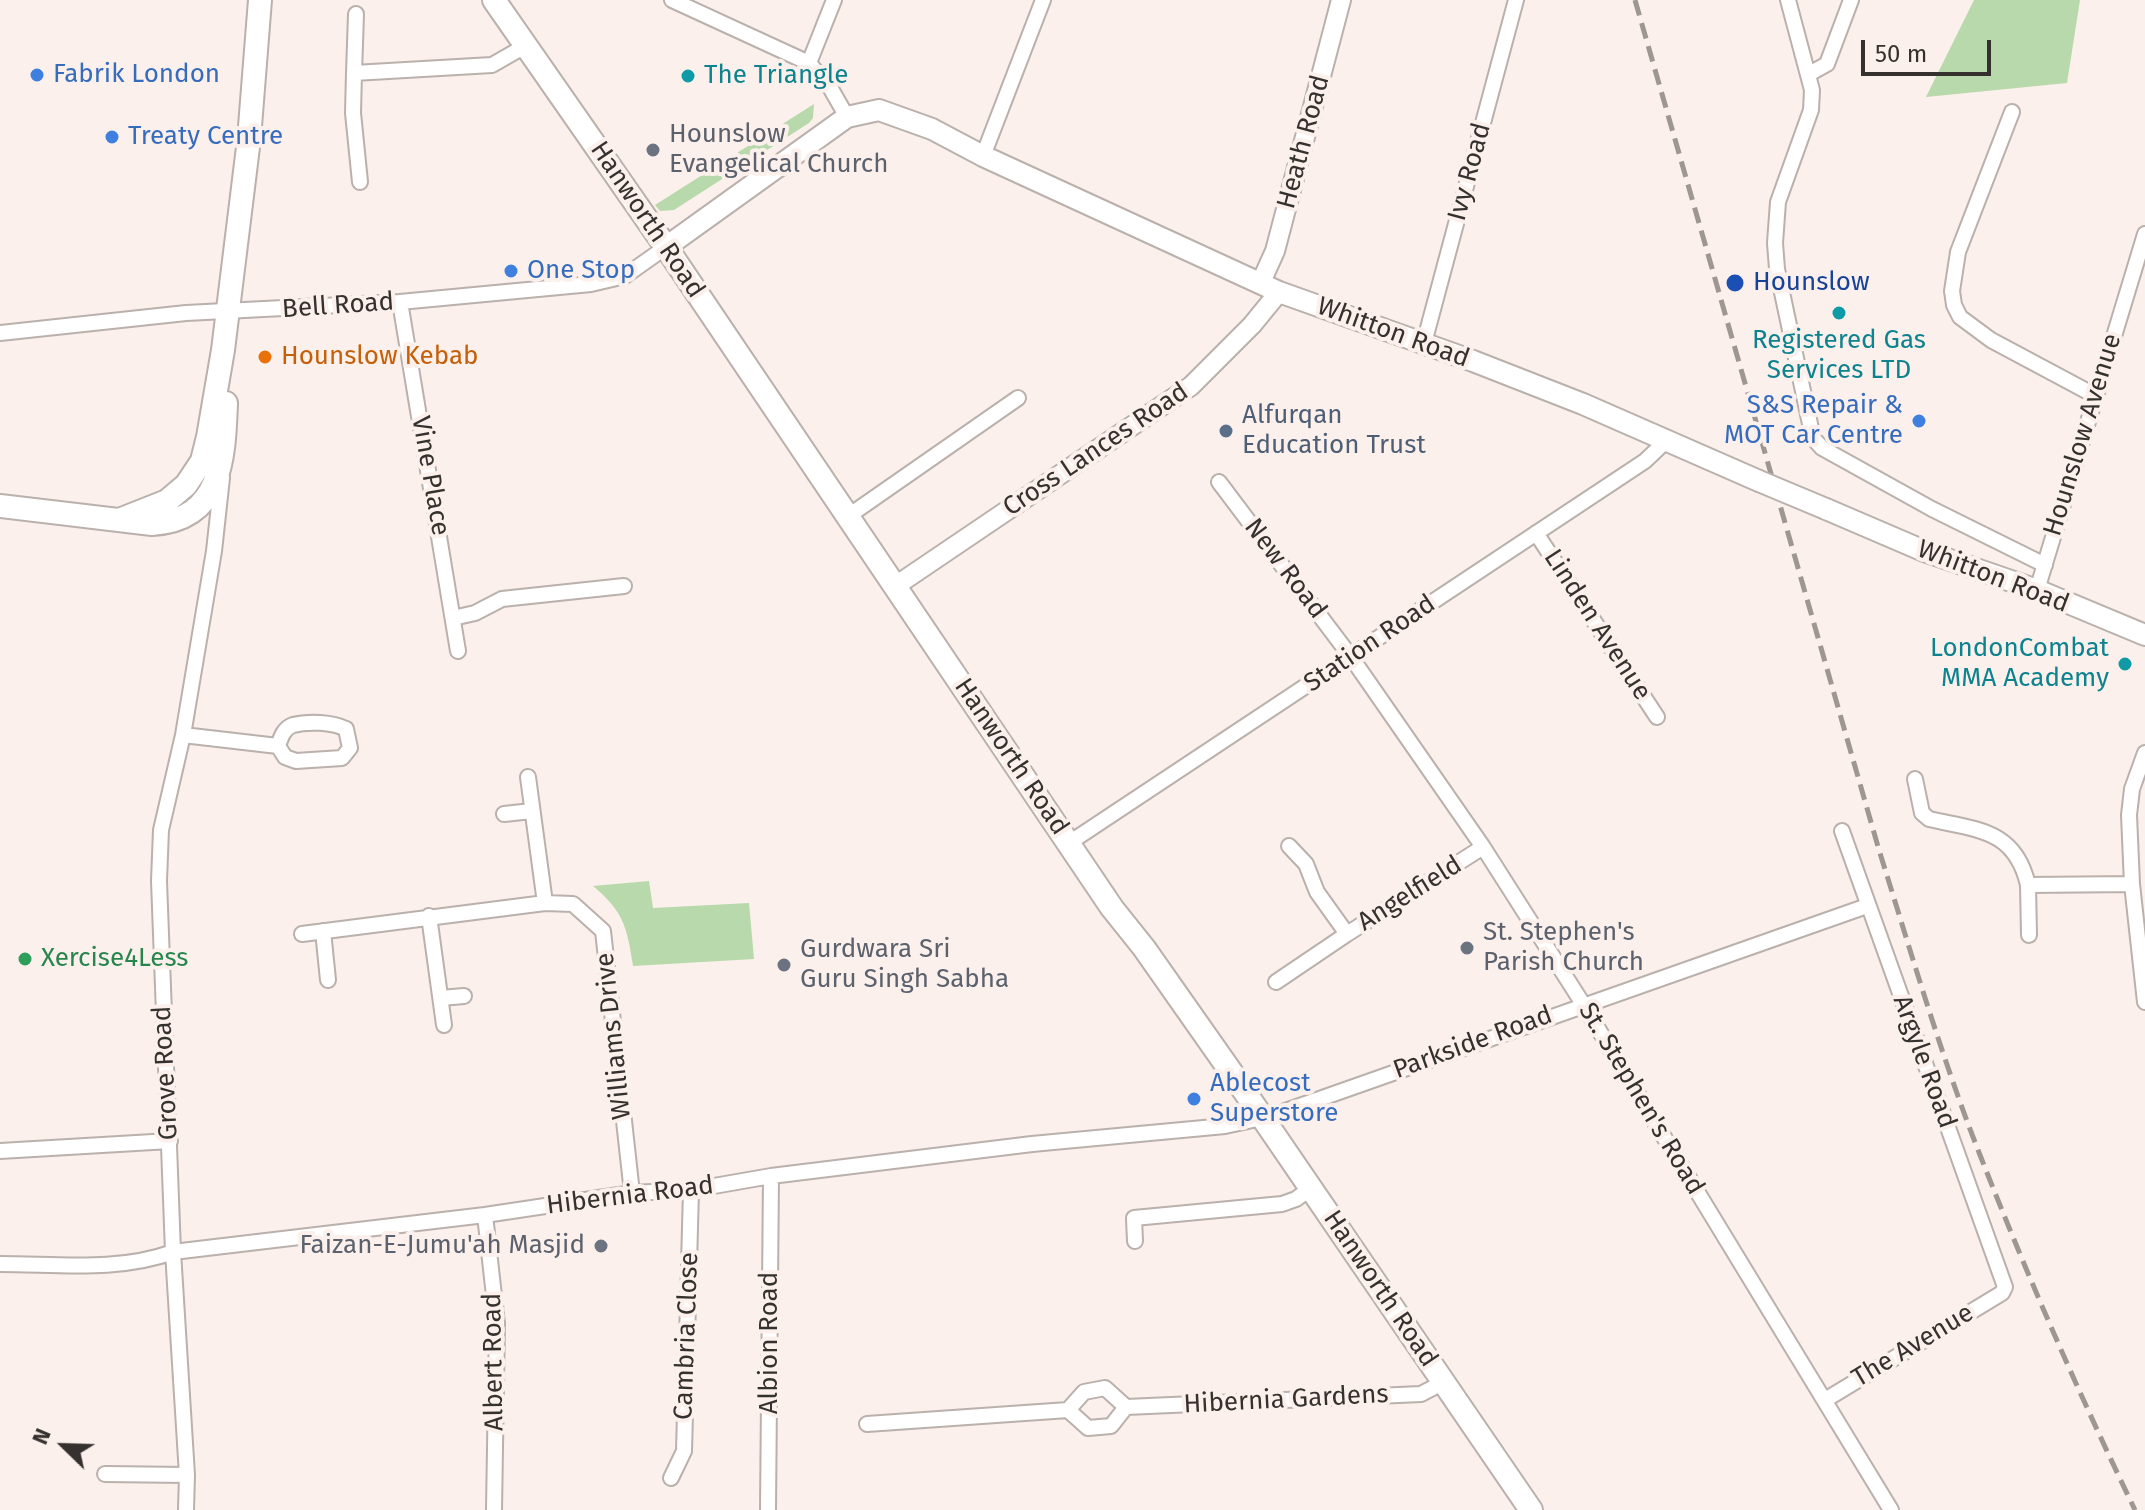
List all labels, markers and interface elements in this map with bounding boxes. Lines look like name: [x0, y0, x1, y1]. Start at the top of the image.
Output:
scale bar: [1865, 24, 1995, 74]
text: 50 m: [1875, 40, 1927, 68]
place label: Fabrik London: [53, 59, 220, 91]
place label: The Triangle: [704, 60, 848, 92]
marker: Fabrik London: [28, 66, 46, 84]
marker: The Triangle: [679, 67, 697, 85]
street label: Heath Road: [1271, 72, 1337, 212]
place label: Hounslow Evangelical Church: [669, 119, 889, 180]
street label: Ivy Road: [1442, 120, 1498, 224]
place label: Treaty Centre: [128, 121, 283, 153]
marker: Treaty Centre: [103, 128, 121, 146]
street label: Hanworth Road: [583, 136, 711, 304]
marker: Hounslow Evangelical Church: [644, 141, 662, 159]
place label: One Stop: [527, 255, 635, 287]
marker: One Stop: [502, 262, 520, 280]
place label: Hounslow: [1753, 267, 1870, 299]
marker: Hounslow: [1724, 272, 1746, 294]
street label: Bell Road: [281, 287, 395, 325]
street label: Whitton Road: [1313, 291, 1473, 375]
marker: Registered Gas Services LTD: [1830, 304, 1848, 322]
place label: Registered Gas Services LTD: [1752, 325, 1926, 386]
street label: Hounslow Avenue: [2037, 330, 2129, 540]
place label: Hounslow Kebab: [281, 341, 478, 373]
marker: Hounslow Kebab: [256, 348, 274, 366]
street label: Cross Lances Road: [997, 376, 1195, 524]
place label: S&S Repair & MOT Car Centre: [1724, 390, 1903, 452]
place label: Alfurqan Education Trust: [1242, 400, 1426, 462]
marker: S&S Repair & MOT Car Centre: [1910, 412, 1928, 430]
street label: Vine Place: [404, 414, 456, 538]
marker: Alfurqan Education Trust: [1217, 422, 1235, 440]
street label: New Road: [1237, 513, 1333, 625]
street label: Whitton Road: [1913, 534, 2073, 620]
street label: Linden Avenue: [1537, 544, 1657, 706]
street label: Station Road: [1298, 589, 1442, 699]
place label: LondonCombat MMA Academy: [1930, 633, 2109, 694]
marker: LondonCombat MMA Academy: [2116, 655, 2134, 673]
street label: Hanworth Road: [947, 673, 1075, 841]
street label: Angelfield: [1352, 850, 1468, 938]
place label: St. Stephen's Parish Church: [1483, 917, 1644, 978]
place label: Gurdwara Sri Guru Singh Sabha: [800, 934, 1009, 996]
marker: St. Stephen's Parish Church: [1458, 939, 1476, 957]
place label: Xercise4Less: [41, 943, 188, 975]
marker: Xercise4Less: [16, 950, 34, 968]
street label: Williams Drive: [590, 951, 638, 1121]
marker: Gurdwara Sri Guru Singh Sabha: [775, 956, 793, 974]
street label: Argyle Road: [1886, 991, 1962, 1133]
street label: St. Stephen's Road: [1571, 997, 1711, 1201]
street label: Parkside Road: [1389, 1000, 1557, 1086]
street label: Grove Road: [147, 1005, 185, 1141]
place label: Ablecost Superstore: [1210, 1068, 1338, 1130]
marker: Ablecost Superstore: [1185, 1090, 1203, 1108]
street label: Hibernia Road: [545, 1170, 715, 1222]
street label: Hanworth Road: [1316, 1205, 1444, 1373]
place label: Faizan-E-Jumu'ah Masjid: [299, 1230, 585, 1262]
marker: Faizan-E-Jumu'ah Masjid: [592, 1237, 610, 1255]
street label: Cambria Close: [668, 1252, 706, 1420]
street label: Albion Road: [754, 1272, 786, 1414]
street label: Albert Road: [477, 1293, 511, 1431]
street label: The Avenue: [1847, 1298, 1979, 1394]
street label: Hibernia Gardens: [1183, 1379, 1389, 1421]
north arrow: [24, 1406, 104, 1486]
text: N: [26, 1424, 57, 1448]

